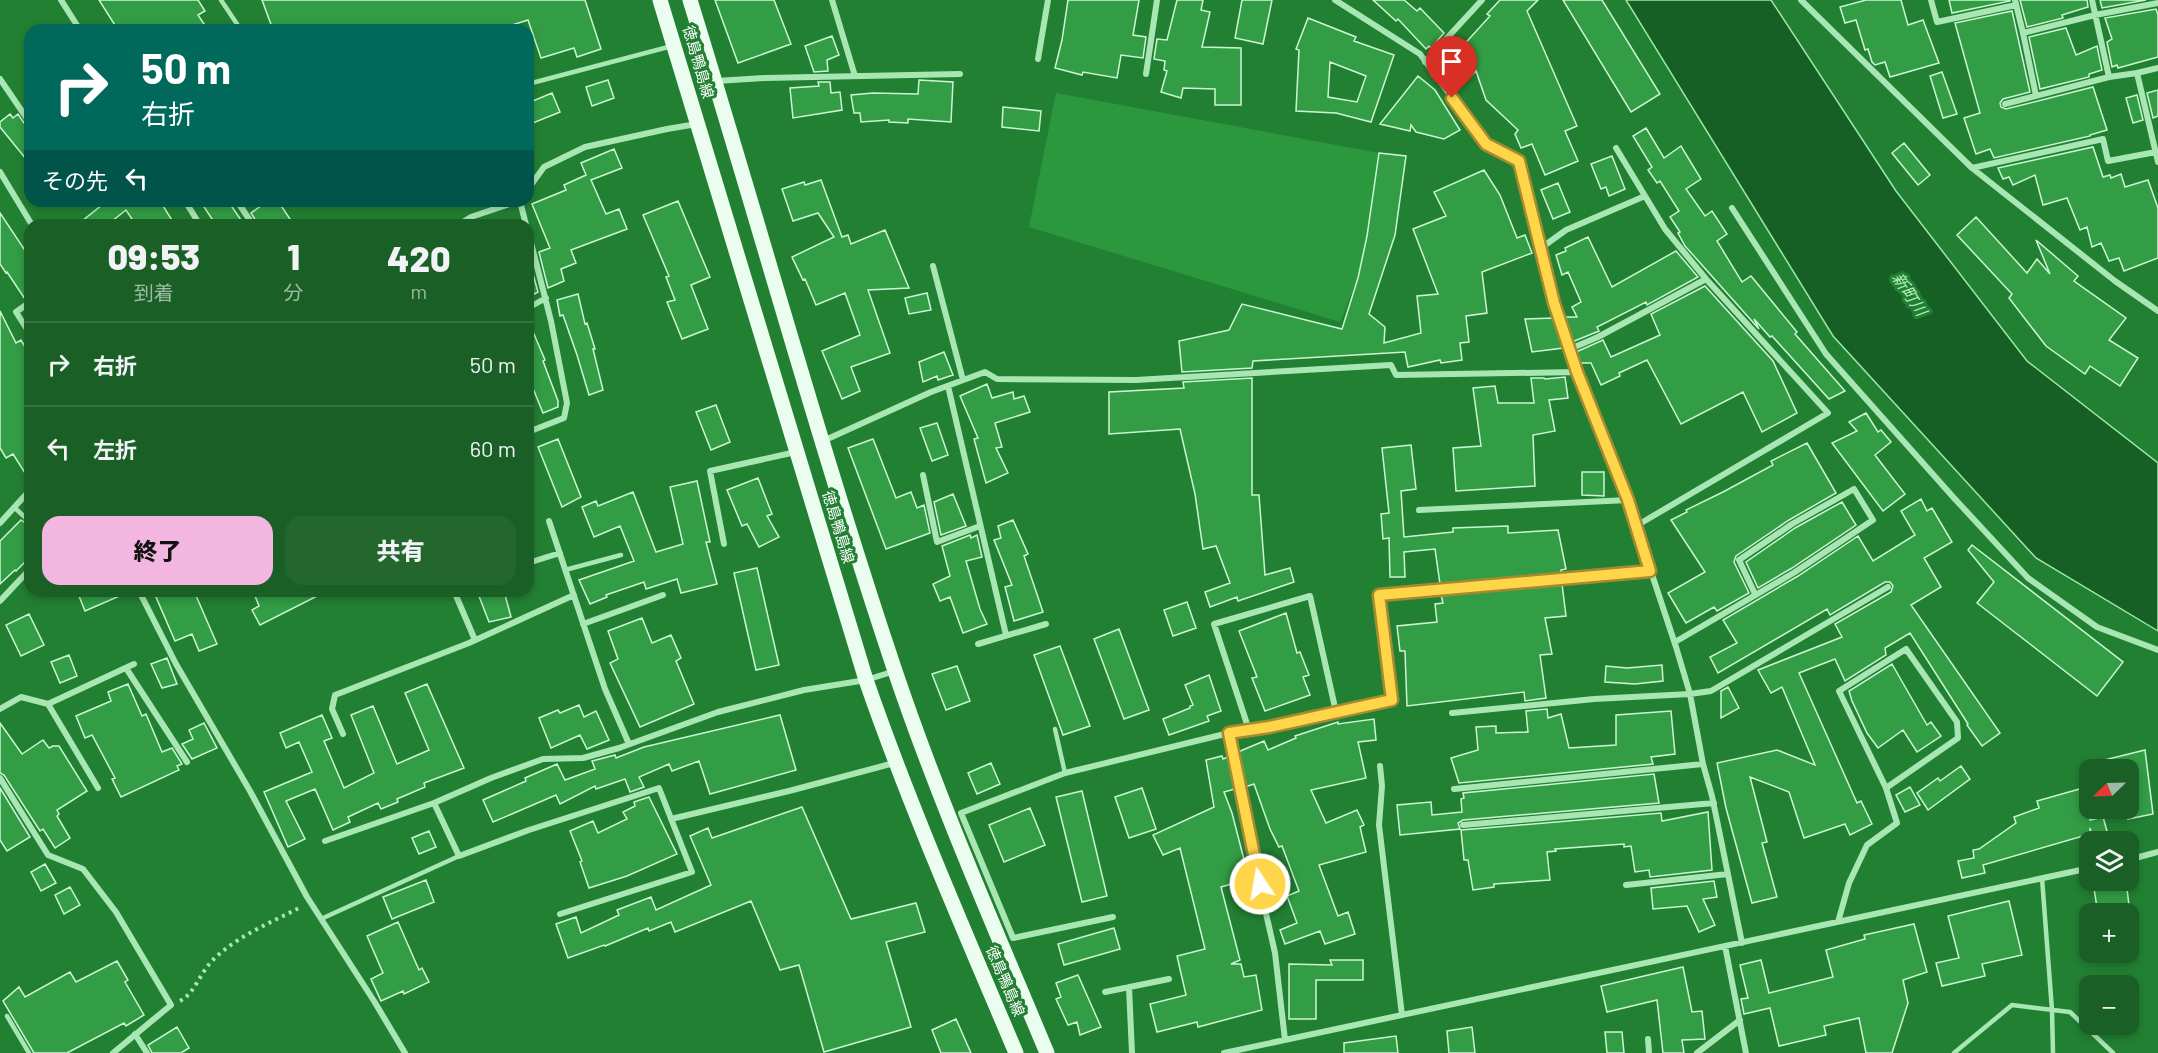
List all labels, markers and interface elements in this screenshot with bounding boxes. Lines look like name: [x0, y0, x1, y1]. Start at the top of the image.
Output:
street label: 徳島鴨島線: [680, 23, 718, 100]
pin: [1426, 36, 1477, 98]
text: 50 m: [141, 42, 231, 92]
icon: arrive: [1435, 45, 1468, 78]
icon: right: [42, 48, 120, 126]
text: 右折: [141, 97, 195, 129]
icon: left: [120, 162, 153, 195]
text: その先: [42, 167, 108, 193]
text: 09:53: [107, 234, 200, 277]
text: 1: [287, 234, 300, 277]
text: 420: [387, 236, 451, 279]
water label: 新町川: [1889, 269, 1933, 321]
text: m: [411, 279, 427, 303]
text: 到着: [134, 280, 174, 304]
text: 分: [284, 280, 304, 304]
icon: right: [42, 348, 75, 381]
text: 50 m: [470, 351, 516, 377]
text: 右折: [93, 352, 137, 378]
icon: left: [42, 432, 75, 465]
text: 60 m: [470, 435, 516, 461]
text: 左折: [93, 436, 137, 462]
street label: 徳島鴨島線: [819, 488, 859, 565]
button: 終了: [42, 516, 273, 585]
button: 共有: [285, 516, 516, 585]
north arrow: [2079, 759, 2139, 819]
map controls: [2079, 759, 2139, 1035]
button: layers: [2079, 831, 2139, 891]
position arrow: [1228, 852, 1292, 916]
button: +: [2079, 903, 2139, 963]
street label: 徳島鴨島線: [983, 943, 1029, 1019]
button: −: [2079, 975, 2139, 1035]

